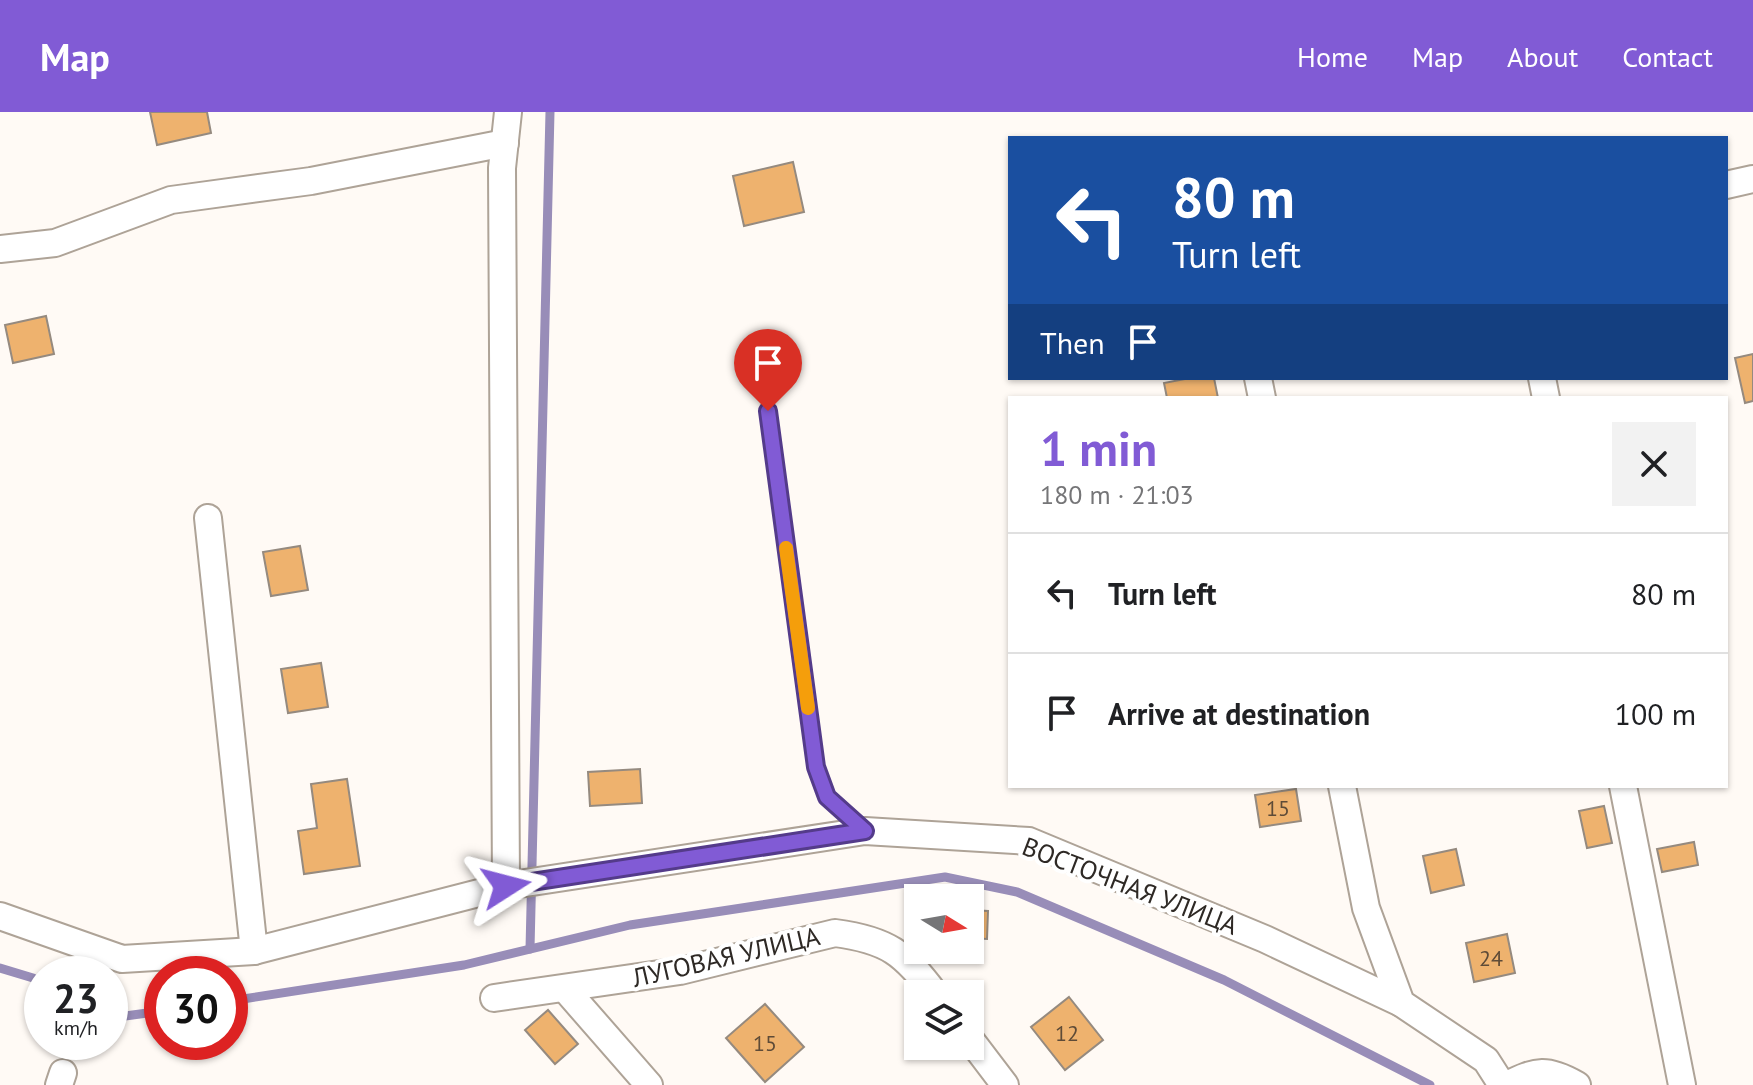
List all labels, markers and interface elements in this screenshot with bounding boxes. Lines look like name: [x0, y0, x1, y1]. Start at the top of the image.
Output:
text: Map: [40, 32, 110, 81]
text: Home: [1297, 38, 1368, 75]
text: Map: [1412, 38, 1463, 75]
text: About: [1507, 38, 1578, 75]
text: Contact: [1622, 38, 1713, 75]
text: 80 m: [1172, 161, 1295, 233]
icon: left: [1040, 168, 1144, 272]
text: Turn left: [1172, 231, 1301, 278]
icon: arrive: [1121, 320, 1165, 364]
text: Then: [1040, 323, 1105, 362]
pin: [734, 329, 802, 411]
icon: arrive: [746, 341, 790, 385]
text: 1 min: [1040, 417, 1157, 479]
button: close: [1612, 422, 1696, 506]
text: 180 m · 21:03: [1040, 478, 1194, 511]
icon: left: [1040, 571, 1084, 615]
text: Turn left: [1108, 574, 1216, 613]
text: 80 m: [1631, 574, 1696, 613]
icon: arrive: [1040, 691, 1084, 735]
text: Arrive at destination: [1108, 694, 1370, 733]
text: 100 m: [1615, 694, 1696, 733]
house number: 15: [1266, 794, 1290, 822]
street label: ВОСТОЧНАЯ УЛИЦА: [1018, 829, 1243, 942]
position arrow: [464, 844, 548, 928]
north arrow: [904, 884, 984, 964]
map controls: [904, 884, 984, 1060]
street label: ЛУГОВАЯ УЛИЦА: [628, 919, 823, 994]
house number: 24: [1479, 944, 1503, 972]
speed limit sign: 30: [144, 956, 248, 1060]
text: 23: [53, 972, 99, 1024]
button: layers: [904, 980, 984, 1060]
text: km/h: [54, 1015, 98, 1041]
house number: 12: [1055, 1019, 1079, 1047]
house number: 15: [753, 1029, 777, 1057]

